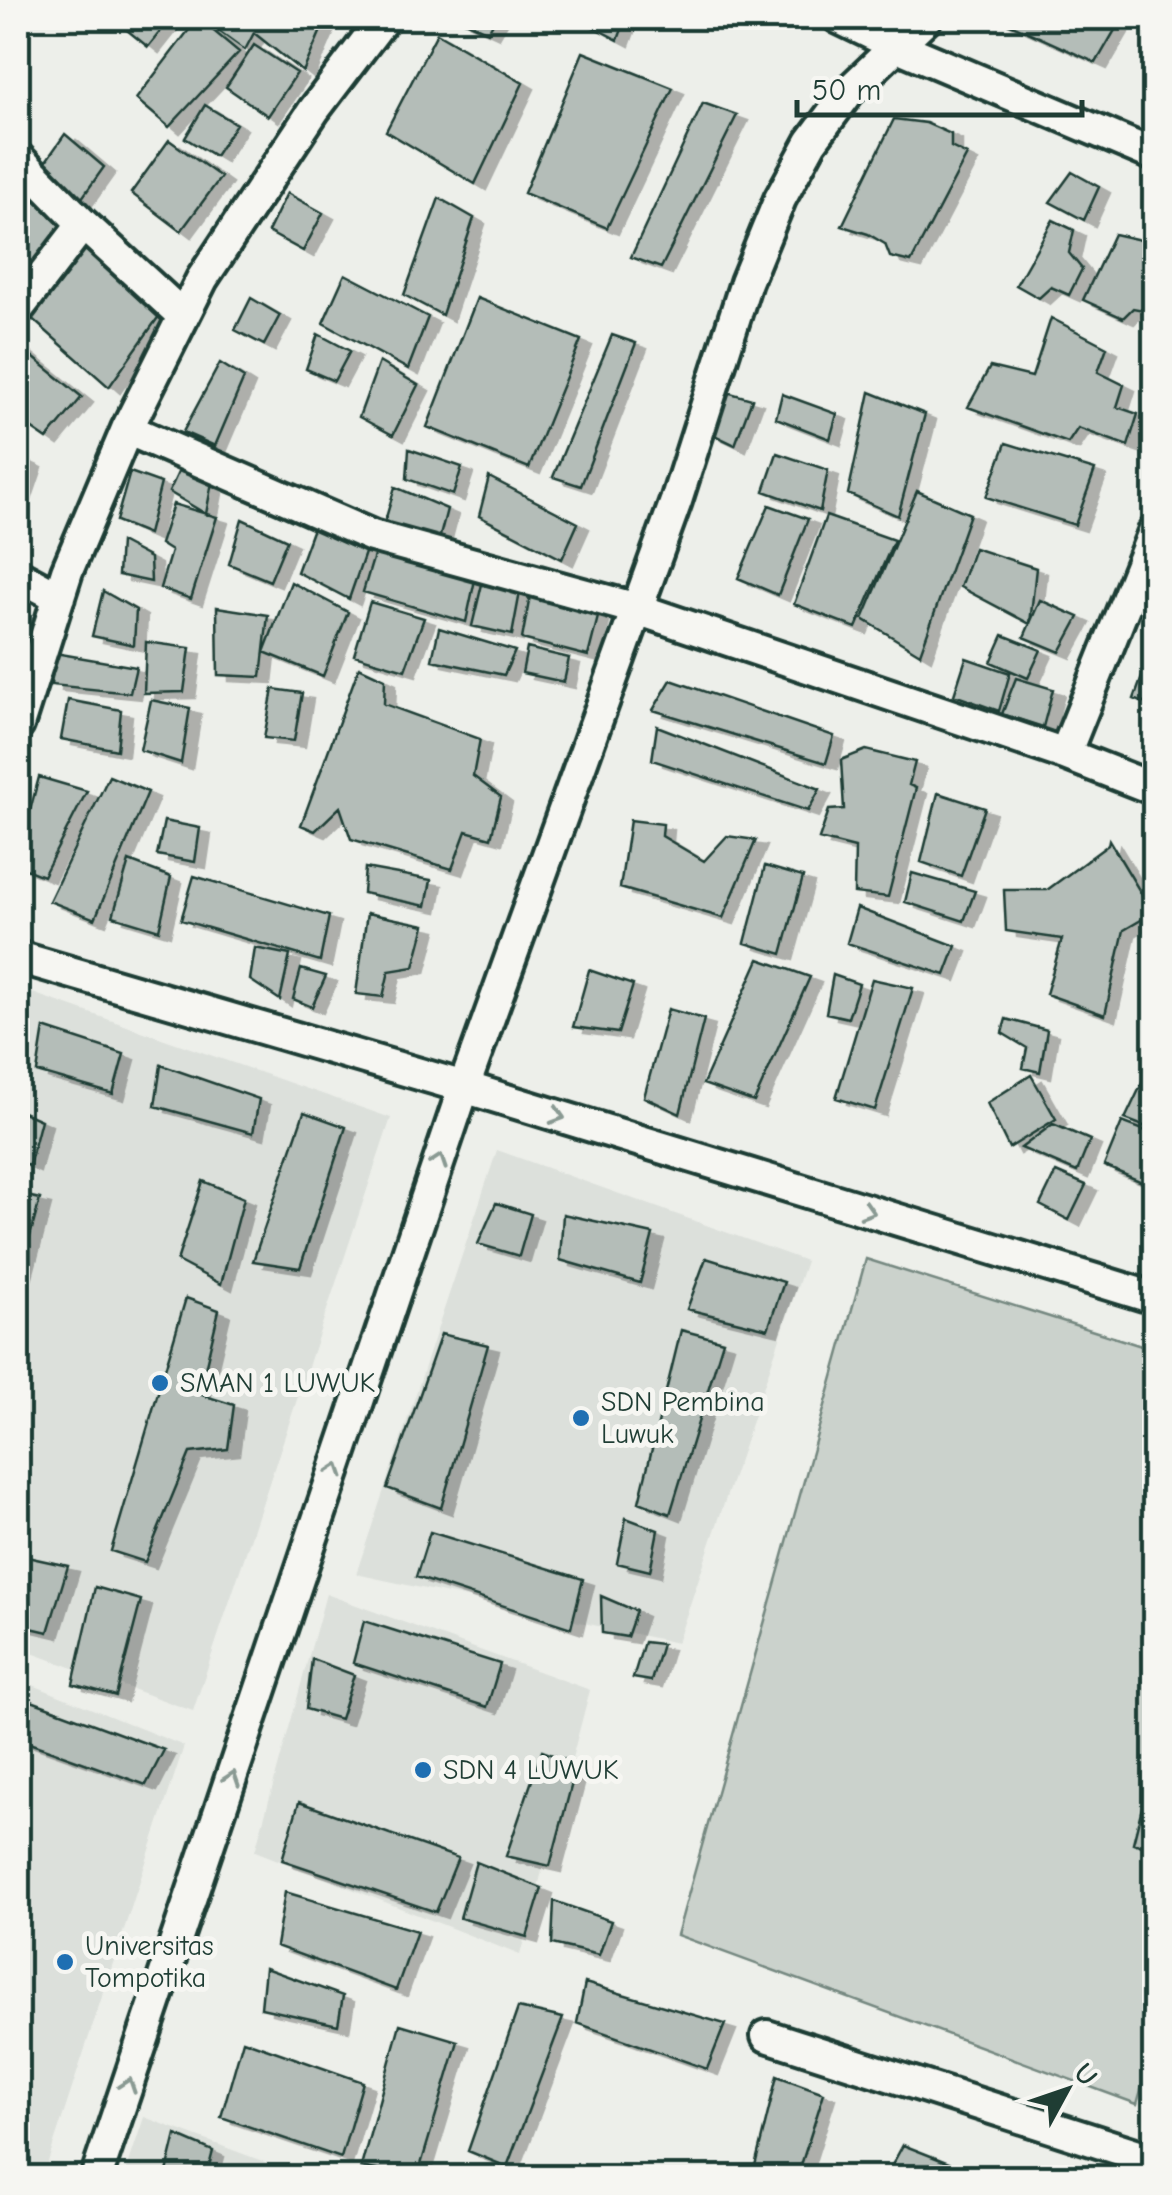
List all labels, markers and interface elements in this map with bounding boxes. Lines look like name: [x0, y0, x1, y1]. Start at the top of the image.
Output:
scale bar: [797, 55, 1082, 117]
text: 50 m: [812, 73, 881, 108]
one-way arrow: [548, 1104, 565, 1124]
one-way arrow: [428, 1154, 448, 1171]
one-way arrow: [859, 1199, 876, 1219]
place label: SMAN 1 LUWUK: [180, 1367, 376, 1399]
marker: SMAN 1 LUWUK: [149, 1372, 171, 1394]
place label: SDN Pembina Luwuk: [601, 1386, 765, 1450]
marker: SDN Pembina Luwuk: [570, 1407, 592, 1429]
one-way arrow: [324, 1462, 344, 1479]
place label: SDN 4 LUWUK: [443, 1754, 619, 1786]
marker: SDN 4 LUWUK: [412, 1759, 434, 1781]
one-way arrow: [221, 1770, 241, 1787]
place label: Universitas Tompotika: [85, 1930, 214, 1994]
marker: Universitas Tompotika: [54, 1951, 76, 1973]
north arrow: [1017, 2040, 1117, 2140]
text: U: [1067, 2057, 1104, 2092]
one-way arrow: [116, 2078, 137, 2095]

